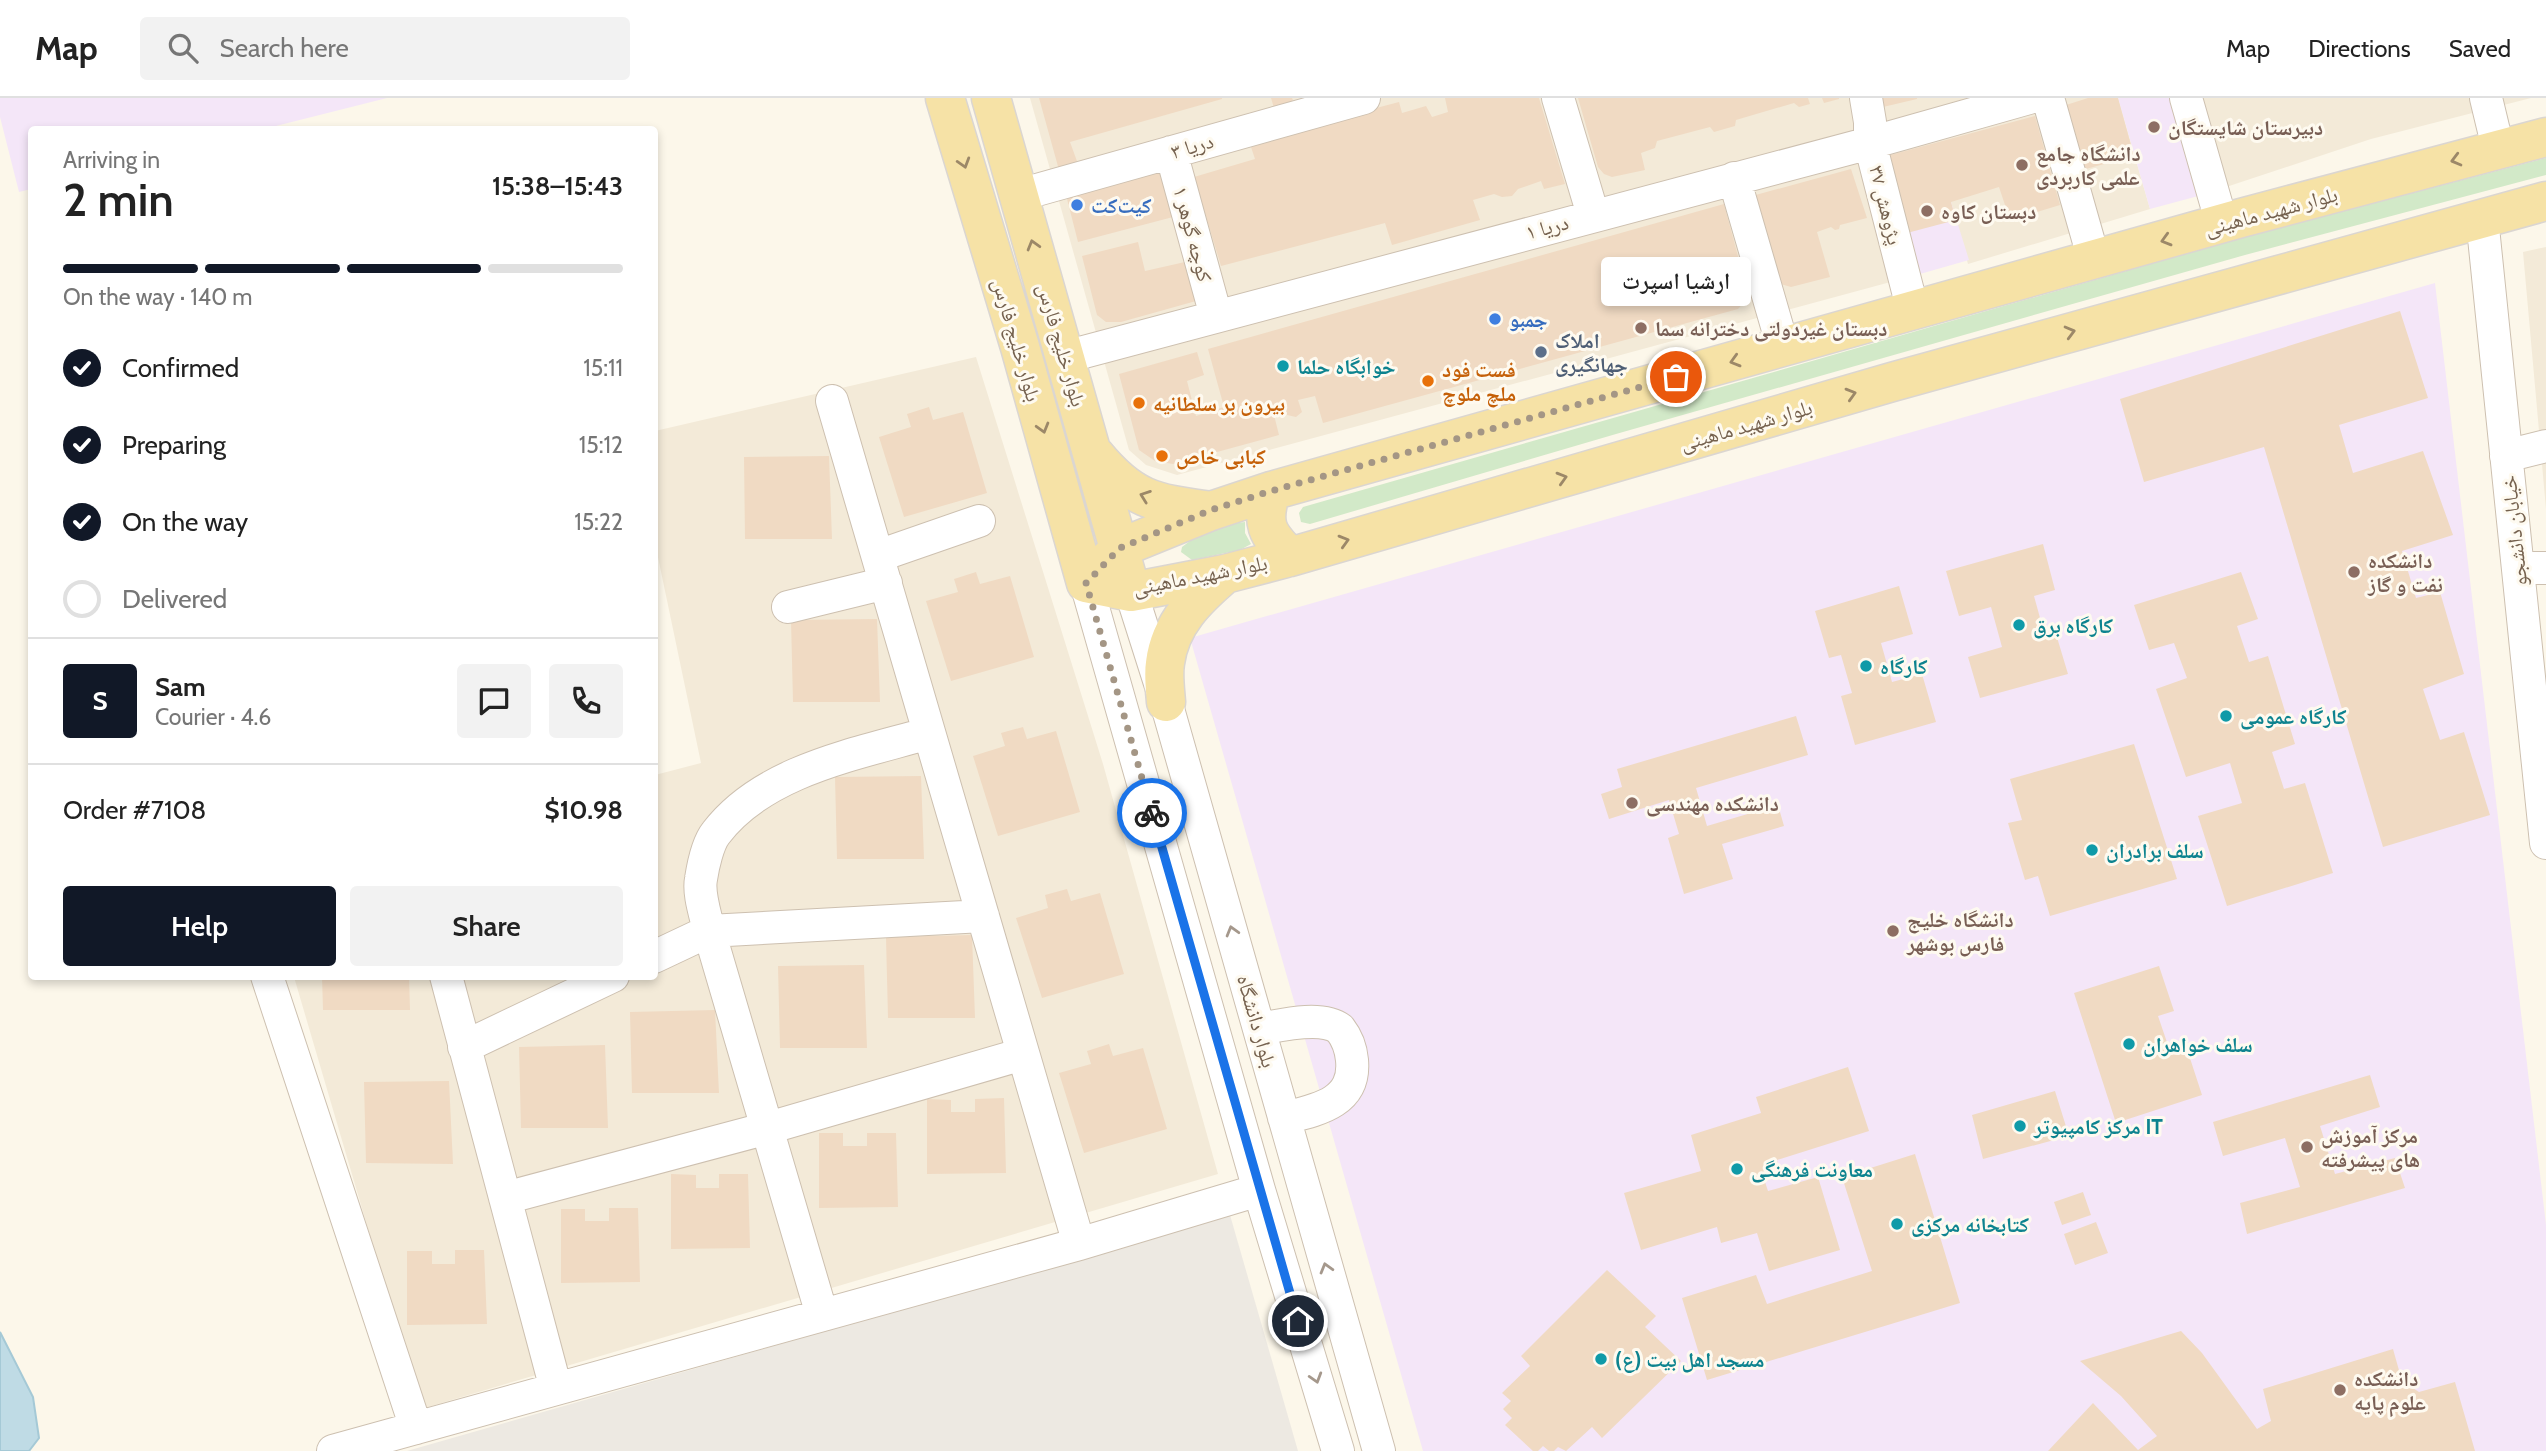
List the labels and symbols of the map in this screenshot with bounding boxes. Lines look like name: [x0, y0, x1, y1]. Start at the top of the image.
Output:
place label: دبیرستان شایستگان: [2168, 115, 2323, 140]
marker: دبیرستان شایستگان: [2146, 119, 2162, 135]
street label: دریا ۳: [1168, 128, 1216, 164]
place label: دانشگاه جامع علمی کاربردی: [2036, 141, 2141, 191]
one-way arrow: [2450, 152, 2462, 166]
one-way arrow: [956, 157, 971, 169]
marker: دانشگاه جامع علمی کاربردی: [2014, 157, 2030, 173]
street label: پژوهش ۳۷: [1863, 163, 1908, 248]
street label: بلوار شهید ماهینی: [2202, 181, 2340, 242]
street label: کوچه گوهر ۱: [1168, 183, 1218, 285]
place label: کیت‌کت: [1091, 193, 1151, 218]
marker: کیت‌کت: [1069, 197, 1085, 213]
place label: دبستان کاوه: [1941, 199, 2036, 224]
marker: دبستان کاوه: [1919, 203, 1935, 219]
street label: دریا ۱: [1523, 209, 1571, 245]
one-way arrow: [2160, 231, 2172, 246]
one-way arrow: [1027, 239, 1042, 251]
callout: ارشیا اسپرت: [1601, 258, 1751, 307]
street label: بلوار خلیج ‌فارس: [987, 276, 1047, 405]
street label: بلوار خلیج‌ فارس: [1032, 281, 1092, 410]
place label: جمبو: [1509, 307, 1548, 332]
marker: جمبو: [1487, 311, 1503, 327]
place label: دبستان غیردولتی دخترانه سما: [1655, 316, 1887, 342]
marker: دبستان غیردولتی دخترانه سما: [1633, 320, 1649, 336]
one-way arrow: [2064, 326, 2076, 341]
place label: املاک جهانگیری: [1555, 328, 1628, 377]
marker: املاک جهانگیری: [1533, 344, 1549, 360]
pin: [1646, 347, 1706, 407]
one-way arrow: [1729, 352, 1741, 367]
place label: خوابگاه حلما: [1297, 354, 1396, 379]
place label: فست فود ملچ ملوچ: [1442, 357, 1516, 408]
marker: خوابگاه حلما: [1275, 358, 1291, 374]
marker: فست فود ملچ ملوچ: [1420, 373, 1436, 389]
one-way arrow: [1845, 388, 1857, 403]
place label: بیرون بر سلطانیه: [1153, 391, 1285, 416]
street label: بلوار شهید ماهینی: [1677, 394, 1815, 457]
marker: بیرون بر سلطانیه: [1131, 395, 1147, 411]
one-way arrow: [1035, 422, 1049, 434]
place label: کبابی خاص: [1176, 444, 1266, 470]
marker: کبابی خاص: [1154, 448, 1170, 464]
one-way arrow: [1556, 472, 1568, 486]
street label: خیابان دانشجو: [2496, 474, 2532, 588]
one-way arrow: [1140, 491, 1152, 505]
one-way arrow: [1337, 535, 1349, 550]
place label: دانشکده نفت و گاز: [2367, 548, 2443, 597]
street label: بلوار شهید ماهینی: [1131, 550, 1269, 601]
marker: دانشکده نفت و گاز: [2346, 564, 2362, 580]
place label: کارگاه برق: [2033, 613, 2113, 639]
marker: کارگاه برق: [2011, 617, 2027, 633]
place label: کارگاه: [1880, 654, 1928, 679]
marker: کارگاه: [1858, 658, 1874, 674]
place label: کارگاه عمومی: [2240, 704, 2346, 730]
marker: کارگاه عمومی: [2218, 708, 2234, 724]
courier: [1117, 778, 1187, 848]
place label: دانشکده مهندسی: [1646, 791, 1779, 817]
marker: دانشکده مهندسی: [1624, 795, 1640, 811]
place label: سلف برادران: [2106, 838, 2204, 863]
marker: سلف برادران: [2084, 842, 2100, 858]
place label: دانشگاه خلیج فارس بوشهر: [1906, 907, 2014, 957]
marker: دانشگاه خلیج فارس بوشهر: [1885, 923, 1901, 939]
one-way arrow: [1225, 925, 1240, 937]
street label: بلوار دانشگاه: [1232, 972, 1282, 1070]
place label: سلف خواهران: [2143, 1032, 2253, 1057]
marker: سلف خواهران: [2121, 1036, 2137, 1052]
place label: مرکز کامپیوتر IT: [2033, 1114, 2163, 1139]
marker: مرکز کامپیوتر IT: [2012, 1118, 2028, 1134]
place label: مرکز آموزش های پیشرفته: [2321, 1123, 2420, 1172]
marker: مرکز آموزش های پیشرفته: [2299, 1139, 2315, 1155]
place label: معاونت فرهنگی: [1751, 1157, 1873, 1183]
marker: معاونت فرهنگی: [1729, 1161, 1745, 1177]
place label: کتابخانه مرکزی: [1911, 1212, 2029, 1237]
marker: کتابخانه مرکزی: [1889, 1216, 1905, 1232]
one-way arrow: [1320, 1262, 1335, 1274]
pin: [1268, 1291, 1328, 1351]
place label: مسجد اهل بیت (ع): [1615, 1347, 1764, 1373]
marker: مسجد اهل بیت (ع): [1593, 1351, 1609, 1367]
place label: دانشکده علوم پایه: [2354, 1366, 2426, 1417]
one-way arrow: [1307, 1372, 1322, 1384]
marker: دانشکده علوم پایه: [2332, 1382, 2348, 1398]

